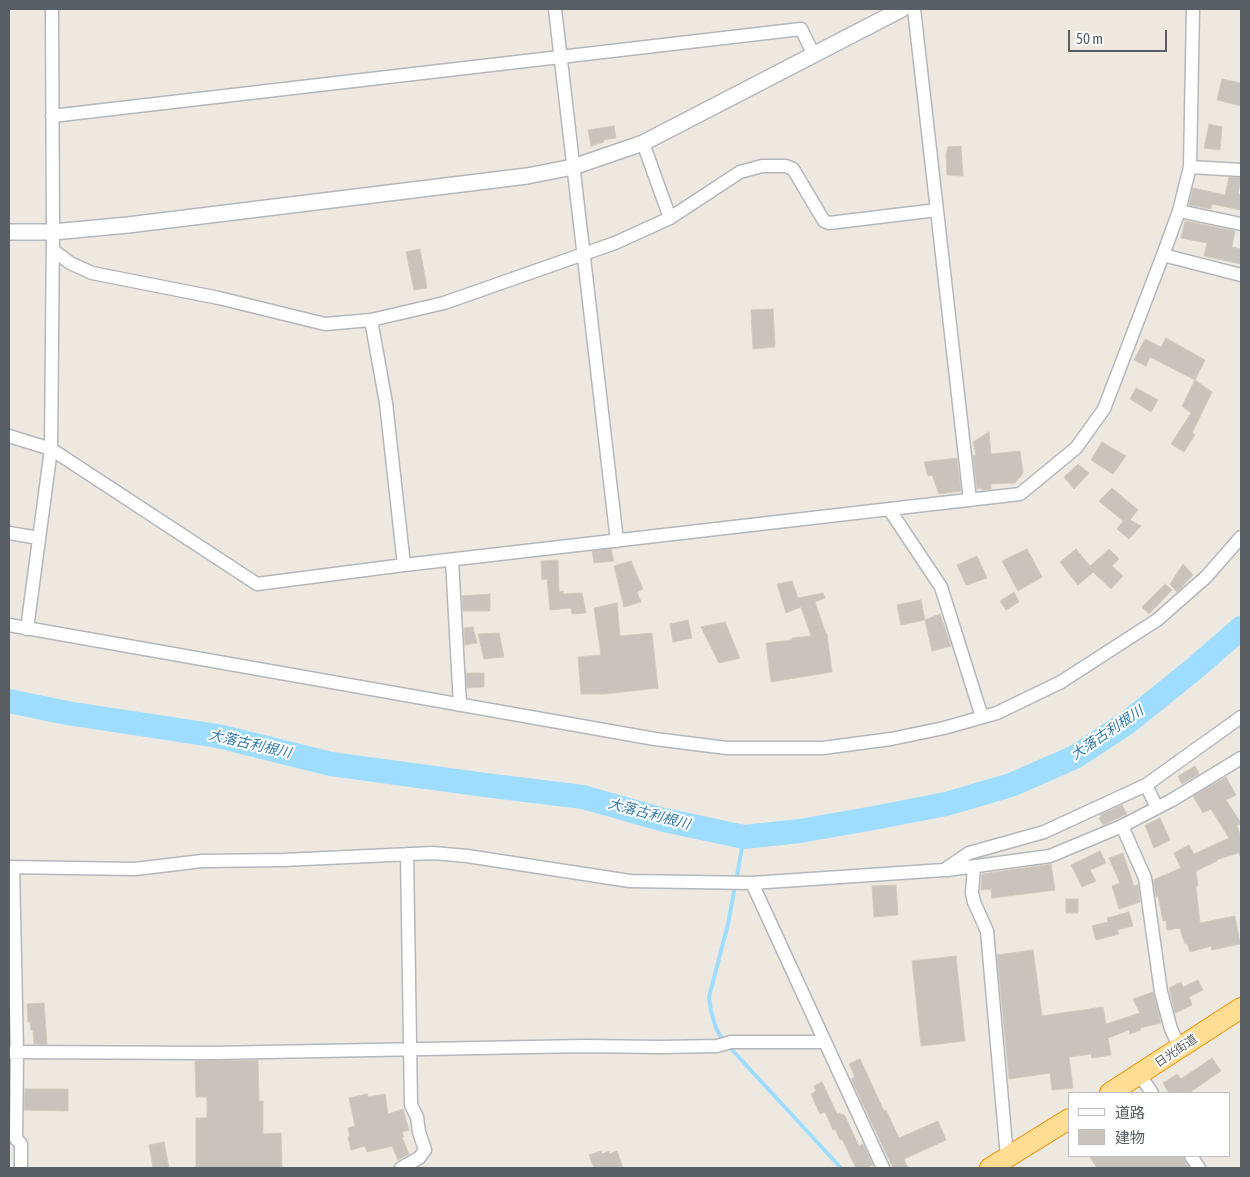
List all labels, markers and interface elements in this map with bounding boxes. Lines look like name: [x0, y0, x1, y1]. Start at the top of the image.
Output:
scale bar: [1070, 20, 1169, 52]
text: 50 m: [1076, 30, 1103, 47]
water label: 大落古利根川: [1067, 703, 1147, 763]
water label: 大落古利根川: [207, 726, 293, 762]
water label: 大落古利根川: [606, 795, 692, 833]
street label: 日光街道: [1152, 1032, 1200, 1070]
legend: [1068, 1092, 1230, 1157]
text: 道路: [1115, 1104, 1145, 1121]
text: 建物: [1115, 1129, 1145, 1146]

